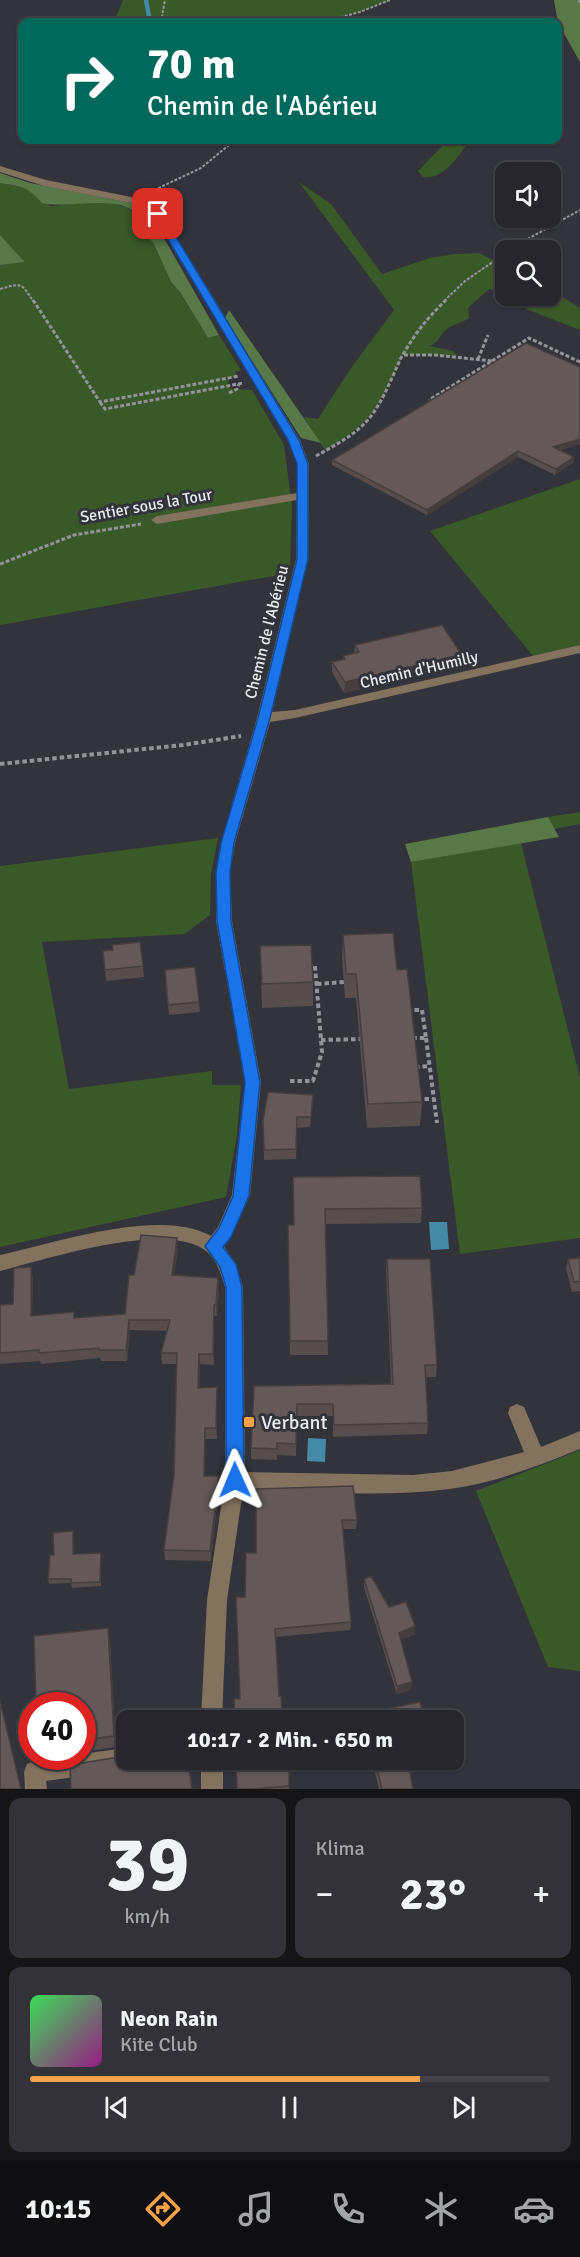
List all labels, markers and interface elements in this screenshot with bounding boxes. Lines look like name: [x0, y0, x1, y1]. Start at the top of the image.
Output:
text: 70 m: [147, 39, 236, 90]
icon: right: [48, 42, 126, 120]
text: Chemin de l'Abérieu: [147, 90, 378, 123]
map controls: [495, 162, 561, 306]
button: sound: [495, 162, 561, 228]
pin: [132, 188, 183, 239]
icon: arrive: [141, 197, 174, 230]
button: search: [495, 240, 561, 306]
street label: Sentier sous la Tour: [79, 485, 214, 527]
street label: Chemin de l'Abérieu: [241, 563, 293, 701]
street label: Chemin d'Humilly: [358, 647, 481, 693]
place label: Verbant: [261, 1410, 327, 1435]
marker: Verbant: [242, 1415, 256, 1429]
position arrow: [203, 1448, 267, 1512]
speed limit sign: 40: [18, 1692, 96, 1770]
text: 10:17 · 2 Min. · 650 m: [187, 1726, 393, 1753]
text: 39: [105, 1817, 189, 1913]
text: Klima: [316, 1836, 365, 1861]
text: 23°: [399, 1867, 466, 1922]
text: −: [316, 1874, 333, 1915]
text: +: [532, 1874, 550, 1915]
text: km/h: [125, 1904, 170, 1929]
text: Neon Rain: [120, 2005, 218, 2032]
text: Kite Club: [120, 2032, 198, 2057]
icon: previous: [100, 2091, 133, 2124]
icon: pause: [273, 2091, 306, 2124]
icon: next: [447, 2091, 480, 2124]
icon: directions: [142, 2188, 184, 2230]
icon: music: [235, 2188, 277, 2230]
icon: phone: [327, 2188, 369, 2230]
icon: climate: [420, 2188, 462, 2230]
icon: car: [513, 2188, 555, 2230]
text: 10:15: [25, 2193, 92, 2226]

